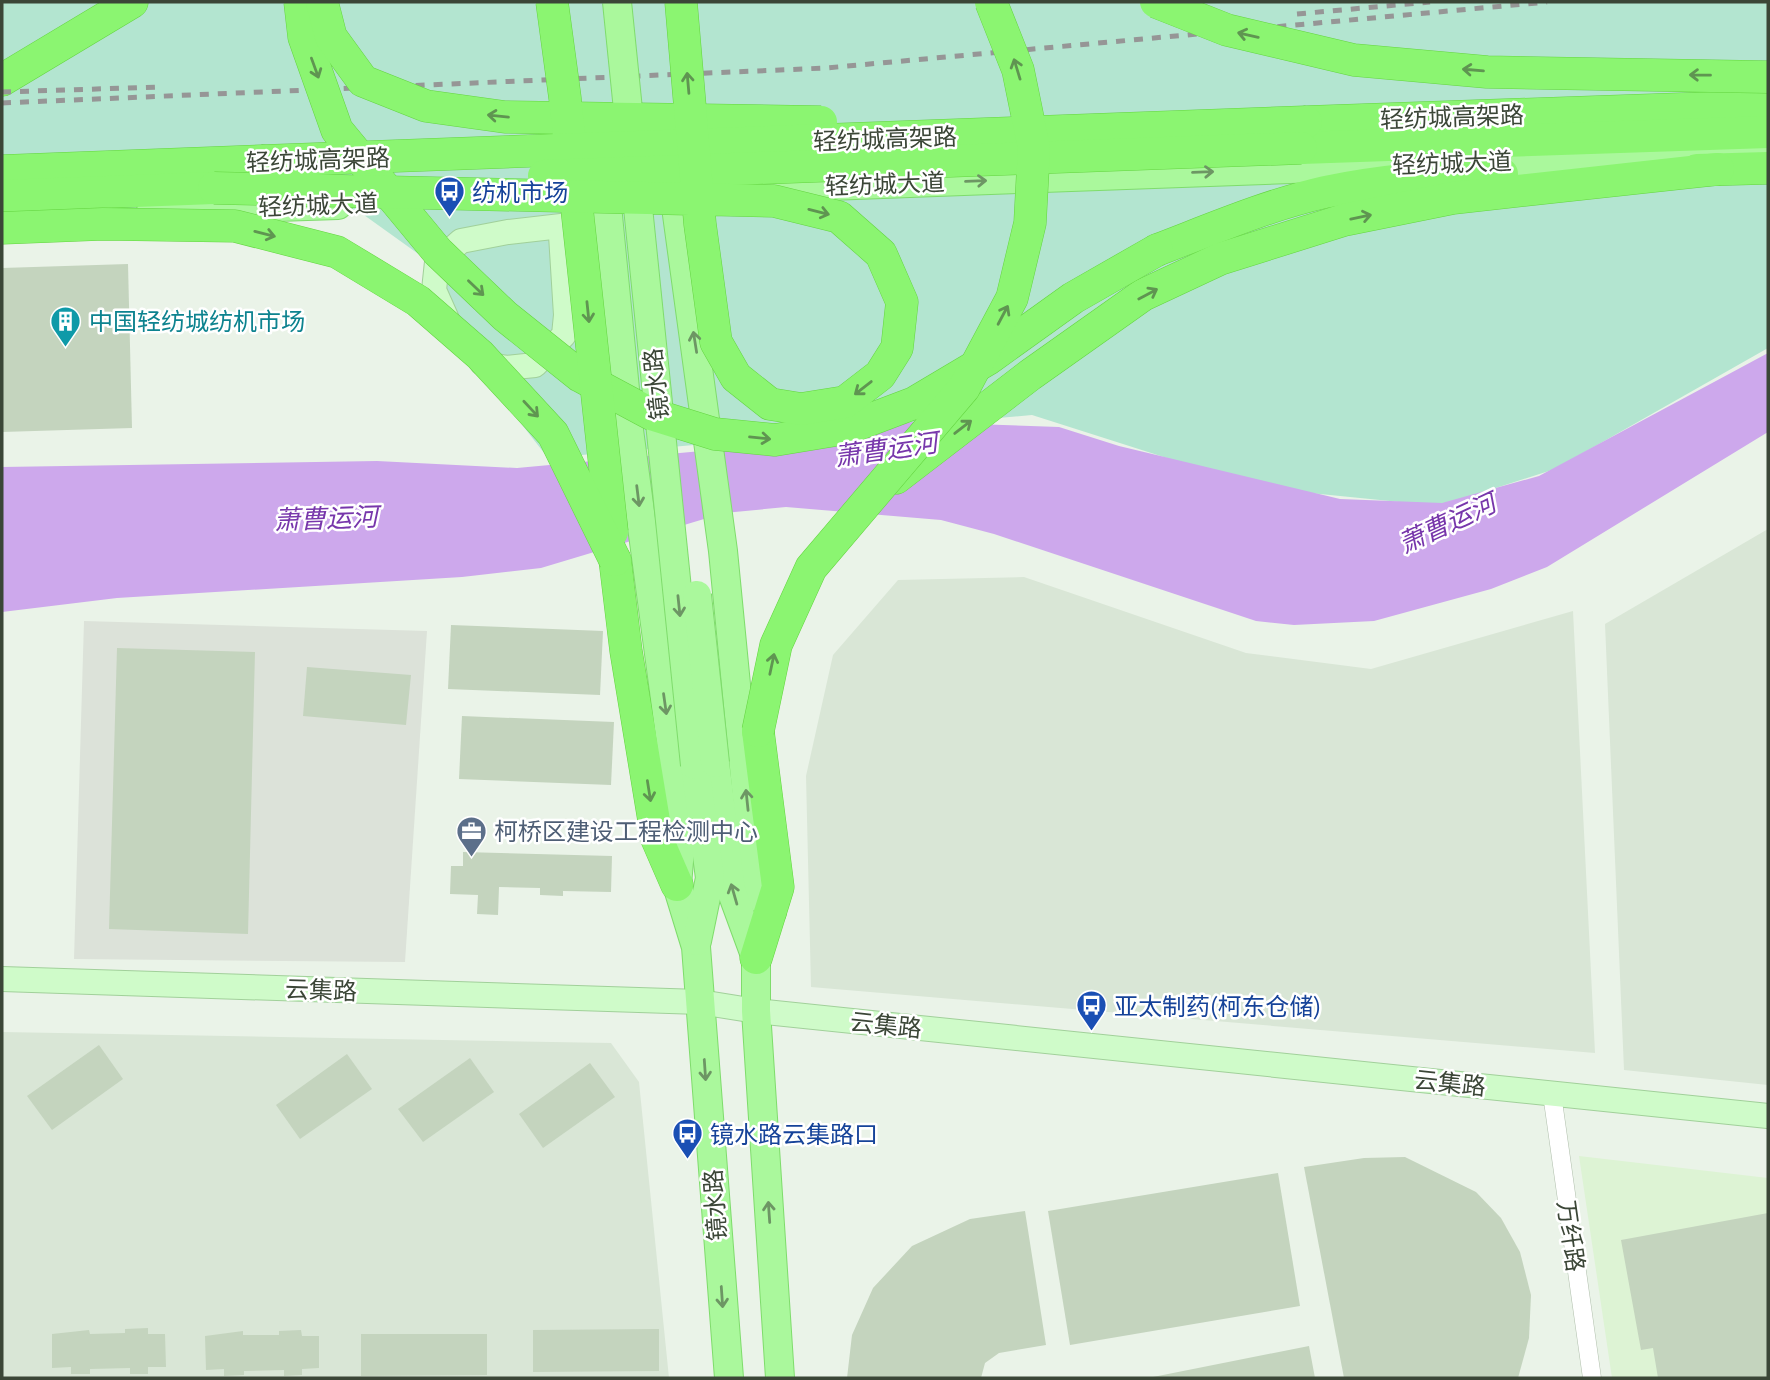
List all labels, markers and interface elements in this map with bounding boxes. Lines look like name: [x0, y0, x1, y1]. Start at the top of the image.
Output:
one-way arrow: [1238, 28, 1260, 41]
one-way arrow: [310, 56, 322, 78]
one-way arrow: [1009, 59, 1022, 81]
one-way arrow: [1462, 63, 1484, 76]
one-way arrow: [1689, 68, 1712, 82]
one-way arrow: [681, 72, 694, 95]
street label: 轻纺城高架路: [1380, 101, 1524, 133]
one-way arrow: [488, 109, 510, 122]
street label: 轻纺城高架路: [813, 123, 957, 155]
street label: 轻纺城高架路: [246, 144, 390, 176]
street label: 轻纺城大道: [1392, 147, 1512, 179]
one-way arrow: [1191, 166, 1214, 179]
street label: 轻纺城大道: [825, 168, 945, 200]
one-way arrow: [964, 174, 987, 187]
bus stop icon: 纺机市场: [432, 175, 466, 219]
place label: 纺机市场: [472, 179, 568, 206]
street label: 轻纺城大道: [258, 189, 378, 221]
one-way arrow: [808, 206, 830, 219]
one-way arrow: [1349, 209, 1372, 223]
one-way arrow: [253, 228, 276, 241]
one-way arrow: [467, 280, 484, 297]
one-way arrow: [1137, 287, 1157, 301]
one-way arrow: [582, 300, 595, 323]
building icon: 中国轻纺城纺机市场: [49, 304, 83, 348]
one-way arrow: [997, 305, 1011, 326]
place label: 中国轻纺城纺机市场: [89, 308, 305, 335]
one-way arrow: [689, 331, 702, 353]
street label: 镜水路: [639, 347, 673, 421]
one-way arrow: [855, 380, 873, 395]
one-way arrow: [522, 400, 539, 417]
one-way arrow: [953, 419, 972, 434]
water label: 萧曹运河: [832, 427, 944, 471]
one-way arrow: [748, 432, 771, 445]
one-way arrow: [631, 485, 644, 507]
water label: 萧曹运河: [1394, 486, 1505, 558]
water label: 萧曹运河: [274, 502, 383, 534]
one-way arrow: [673, 594, 686, 617]
one-way arrow: [766, 653, 779, 676]
one-way arrow: [659, 692, 672, 715]
one-way arrow: [643, 779, 656, 802]
one-way arrow: [740, 790, 753, 812]
office icon: 柯桥区建设工程检测中心: [454, 814, 488, 858]
place label: 柯桥区建设工程检测中心: [494, 818, 758, 845]
one-way arrow: [726, 883, 739, 905]
street label: 云集路: [285, 975, 357, 1005]
bus stop icon: 亚太制药(柯东仓储): [1074, 989, 1108, 1033]
place label: 亚太制药(柯东仓储): [1114, 993, 1321, 1020]
street label: 云集路: [849, 1008, 923, 1042]
one-way arrow: [699, 1059, 712, 1081]
street label: 云集路: [1413, 1066, 1487, 1100]
bus stop icon: 镜水路云集路口: [670, 1117, 704, 1161]
place label: 镜水路云集路口: [710, 1121, 878, 1148]
street label: 镜水路: [699, 1168, 731, 1242]
street label: 万纤路: [1553, 1198, 1589, 1274]
one-way arrow: [763, 1201, 776, 1224]
one-way arrow: [716, 1285, 729, 1308]

